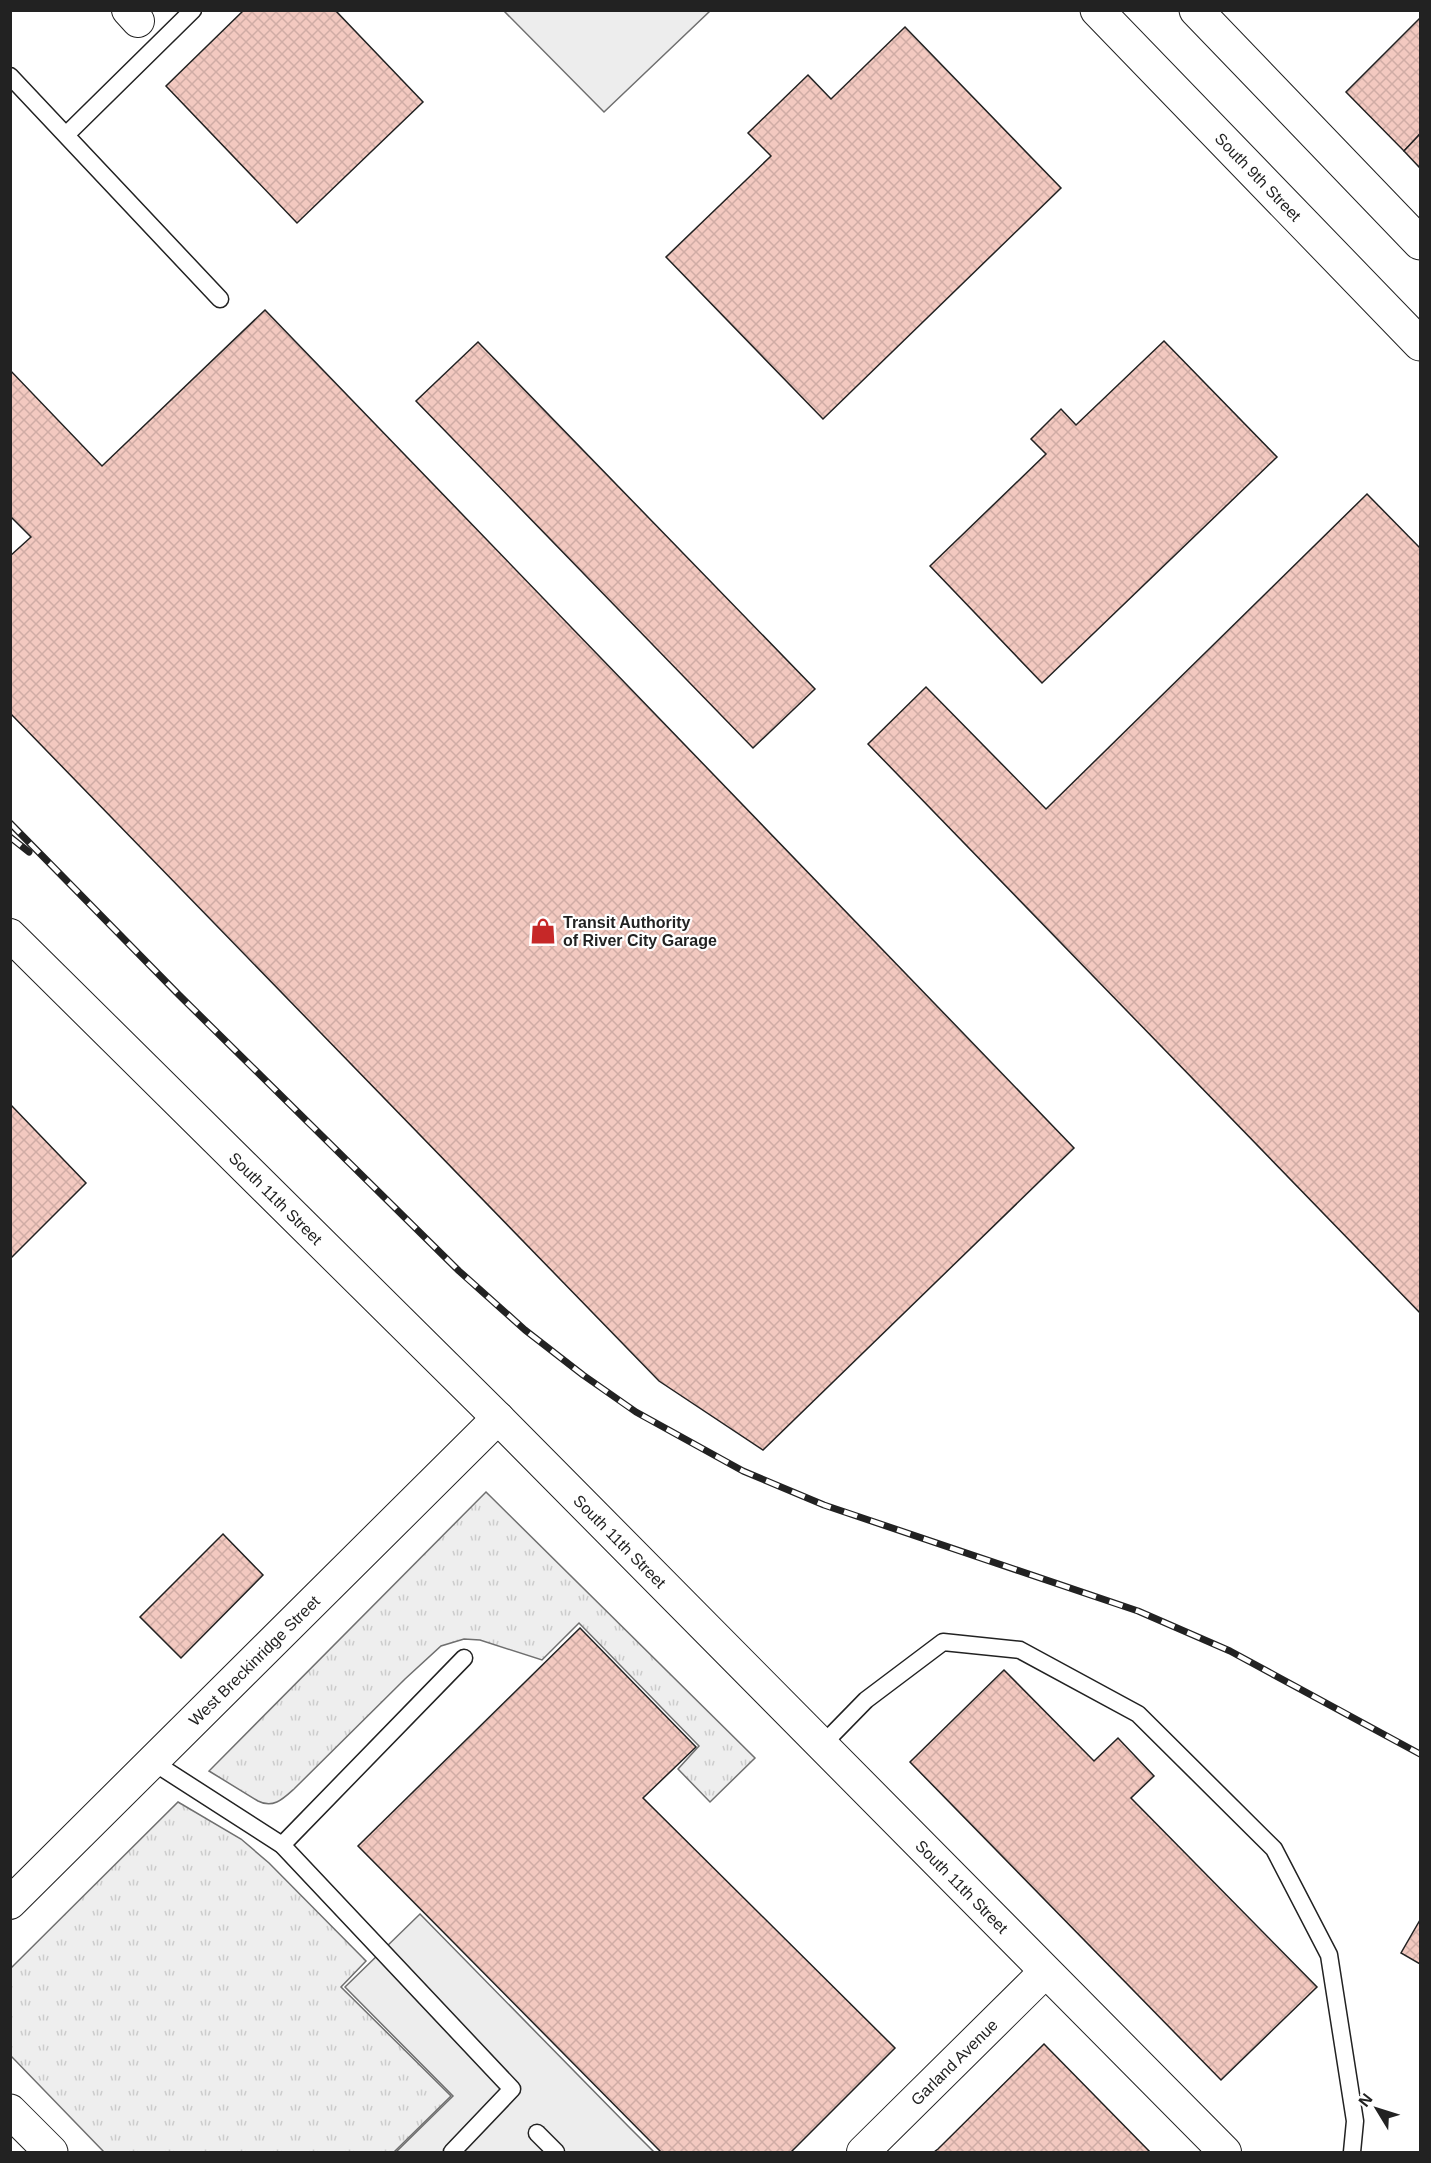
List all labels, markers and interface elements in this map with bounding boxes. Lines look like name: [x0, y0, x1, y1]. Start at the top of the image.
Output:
street label: South 9th Street: [1212, 129, 1305, 225]
place label: Transit Authority of River City Garage: [563, 914, 717, 949]
shop icon: Transit Authority of River City Garage: [528, 916, 558, 946]
street label: South 11th Street: [226, 1149, 326, 1248]
street label: South 11th Street: [571, 1491, 670, 1591]
street label: West Breckinridge Street: [185, 1592, 323, 1729]
street label: South 11th Street: [913, 1837, 1012, 1937]
street label: Garland Avenue: [907, 2016, 1001, 2108]
north arrow: [1347, 2079, 1407, 2139]
text: N: [1355, 2090, 1376, 2110]

